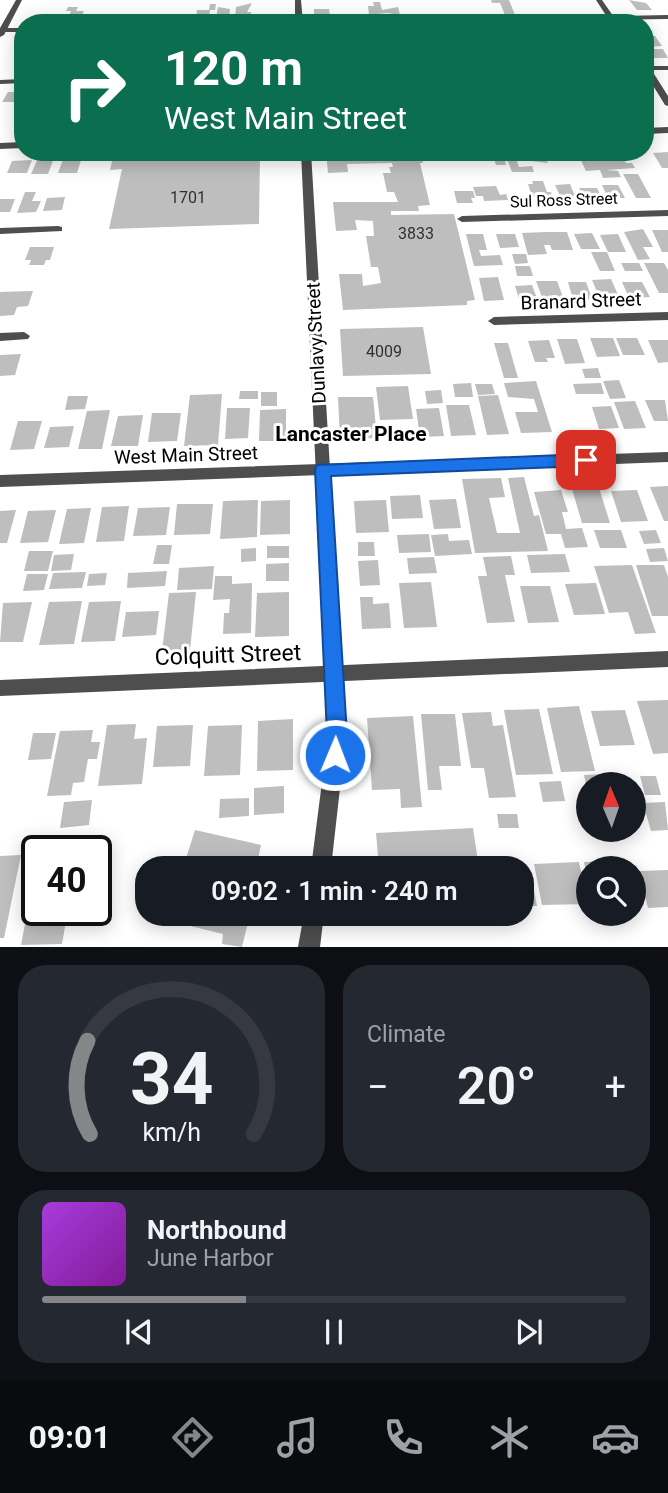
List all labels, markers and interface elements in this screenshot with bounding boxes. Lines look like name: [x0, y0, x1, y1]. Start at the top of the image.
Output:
text: 120 m: [164, 40, 303, 97]
icon: right: [49, 42, 140, 133]
text: West Main Street: [164, 99, 407, 137]
house number: 1701: [170, 188, 206, 207]
street label: Sul Ross Street: [510, 189, 618, 211]
house number: 3833: [398, 224, 434, 243]
street label: Dunlavy Street: [301, 282, 331, 404]
street label: Branard Street: [520, 287, 642, 315]
house number: 4009: [366, 342, 402, 361]
district label: Lancaster Place: [275, 422, 427, 446]
pin: [556, 430, 616, 490]
street label: West Main Street: [114, 441, 258, 469]
icon: arrive: [567, 441, 605, 479]
street label: Colquitt Street: [154, 639, 302, 671]
position arrow: [298, 718, 372, 792]
north arrow: [576, 772, 646, 842]
map controls: [576, 772, 646, 926]
speed limit sign: 40: [21, 835, 112, 926]
button: search: [576, 856, 646, 926]
text: 09:02 · 1 min · 240 m: [211, 876, 458, 906]
text: Climate: [367, 1021, 446, 1048]
text: 34: [130, 1037, 213, 1123]
text: 20°: [457, 1056, 536, 1117]
text: −: [367, 1065, 389, 1109]
text: +: [604, 1065, 626, 1109]
text: km/h: [142, 1118, 201, 1147]
text: Northbound: [147, 1215, 287, 1245]
text: June Harbor: [147, 1245, 274, 1272]
icon: previous: [120, 1313, 158, 1351]
icon: pause: [315, 1313, 353, 1351]
icon: next: [510, 1313, 548, 1351]
icon: directions: [168, 1413, 217, 1462]
icon: music: [273, 1413, 322, 1462]
icon: phone: [379, 1413, 428, 1462]
icon: climate: [485, 1413, 534, 1462]
icon: car: [591, 1413, 640, 1462]
text: 09:01: [28, 1418, 111, 1456]

